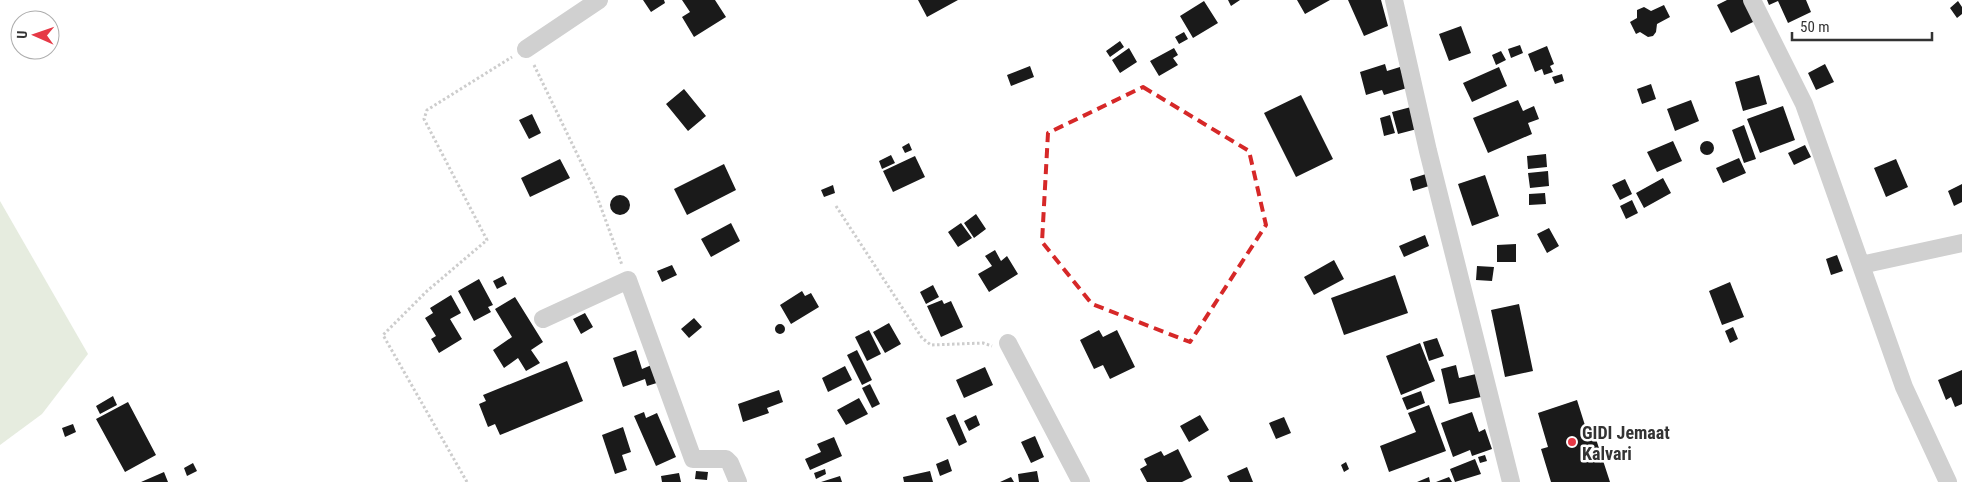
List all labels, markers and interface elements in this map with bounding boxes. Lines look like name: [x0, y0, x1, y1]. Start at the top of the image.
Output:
north arrow: [10, 10, 60, 60]
scale bar: [1792, 10, 1932, 42]
text: 50 m: [1800, 18, 1830, 36]
text: U: [14, 30, 30, 39]
place label: GIDI Jemaat Kalvari: [1582, 422, 1670, 464]
marker: GIDI Jemaat Kalvari: [1566, 436, 1578, 448]

